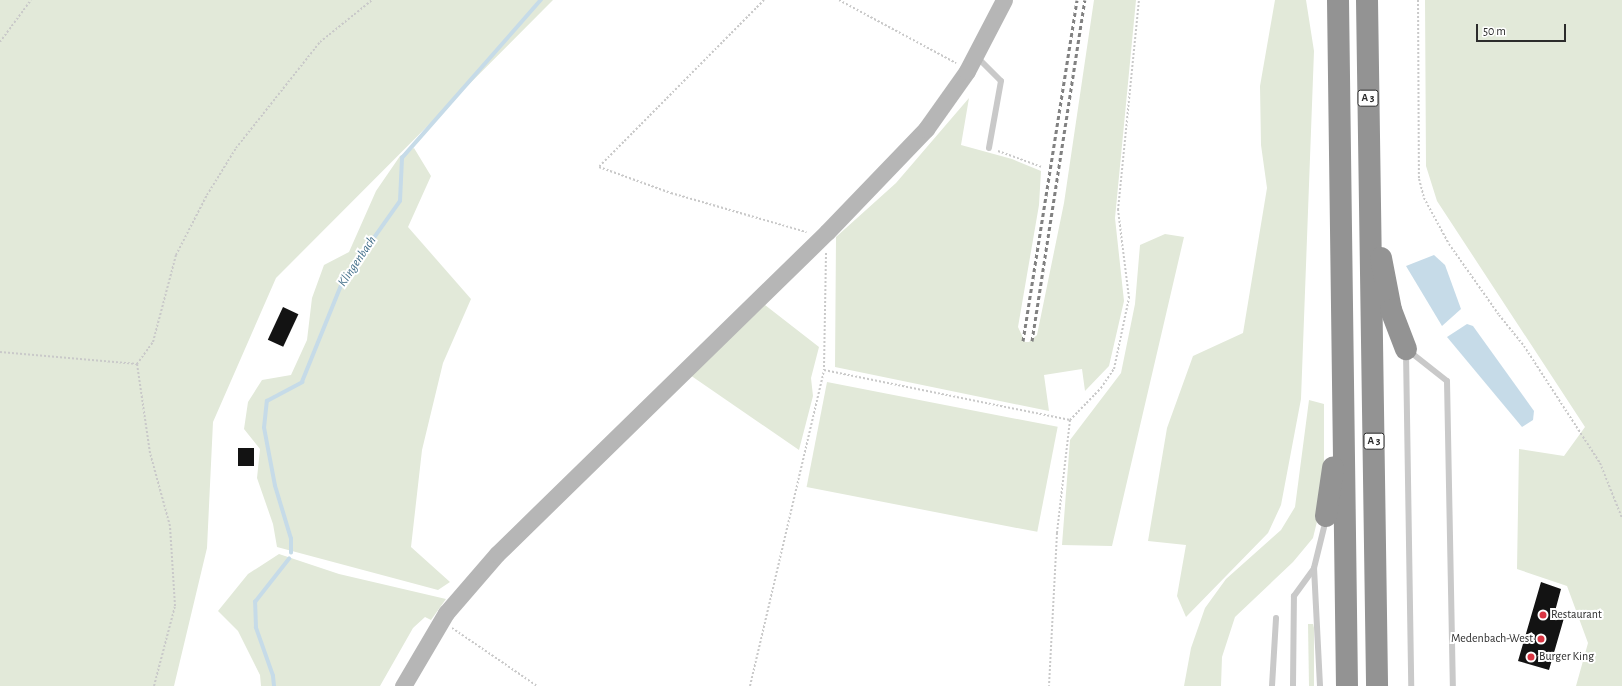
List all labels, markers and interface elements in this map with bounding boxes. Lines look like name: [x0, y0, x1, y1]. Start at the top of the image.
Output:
scale bar: [1478, 16, 1568, 42]
text: 50 m: [1483, 25, 1506, 37]
road number: A 3: [1357, 89, 1379, 107]
water label: Klingenbach: [335, 234, 381, 290]
road number: A 3: [1363, 432, 1385, 450]
place label: Restaurant: [1551, 608, 1602, 622]
marker: Restaurant: [1538, 610, 1548, 620]
place label: Medenbach-West: [1451, 632, 1533, 646]
marker: Medenbach-West: [1536, 634, 1546, 644]
place label: Burger King: [1539, 650, 1594, 664]
marker: Burger King: [1526, 652, 1536, 662]

